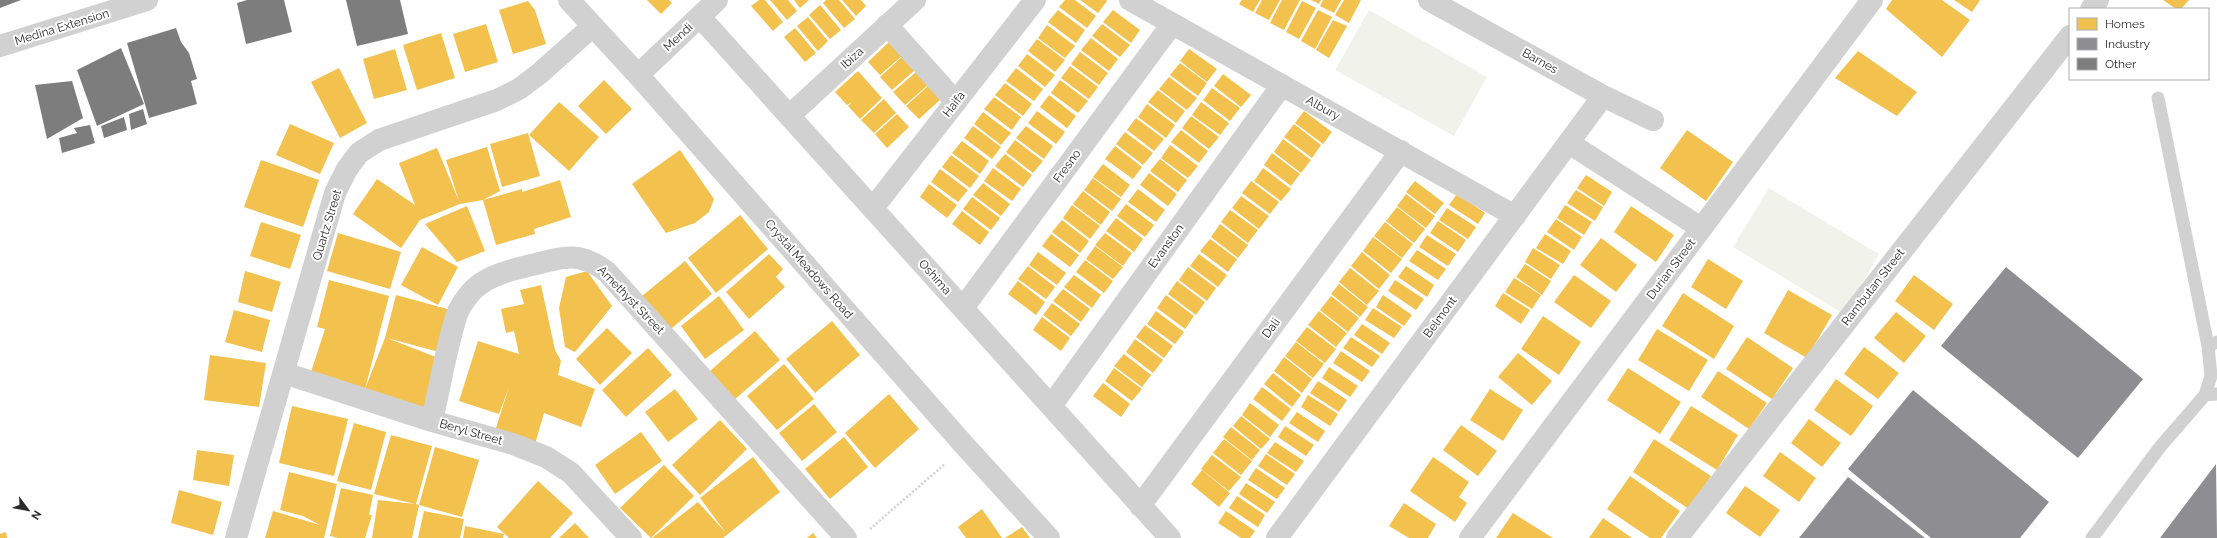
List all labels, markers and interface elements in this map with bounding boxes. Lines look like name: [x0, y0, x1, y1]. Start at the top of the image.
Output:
street label: Medina Extension: [13, 6, 111, 48]
legend: [2069, 8, 2209, 80]
text: Homes: [2105, 17, 2145, 31]
street label: Mendi: [661, 20, 695, 54]
text: Industry: [2105, 37, 2151, 51]
street label: Ibiza: [838, 44, 866, 72]
street label: Barnes: [1520, 46, 1560, 77]
text: Other: [2105, 57, 2137, 71]
street label: Haifa: [940, 88, 968, 120]
street label: Albury: [1304, 93, 1343, 123]
street label: Fresno: [1050, 147, 1084, 185]
street label: Quartz Street: [310, 188, 344, 262]
street label: Crystal Meadows Road: [762, 217, 856, 321]
street label: Evanston: [1145, 221, 1187, 271]
street label: Durian Street: [1644, 236, 1698, 302]
street label: Rambutan Street: [1839, 246, 1907, 328]
street label: Oshima: [916, 257, 954, 297]
street label: Amethyst Street: [595, 263, 667, 337]
street label: Belmont: [1420, 294, 1460, 340]
street label: Dali: [1259, 315, 1283, 341]
street label: Beryl Street: [438, 416, 504, 448]
north arrow: [8, 490, 48, 530]
text: N: [28, 508, 44, 522]

